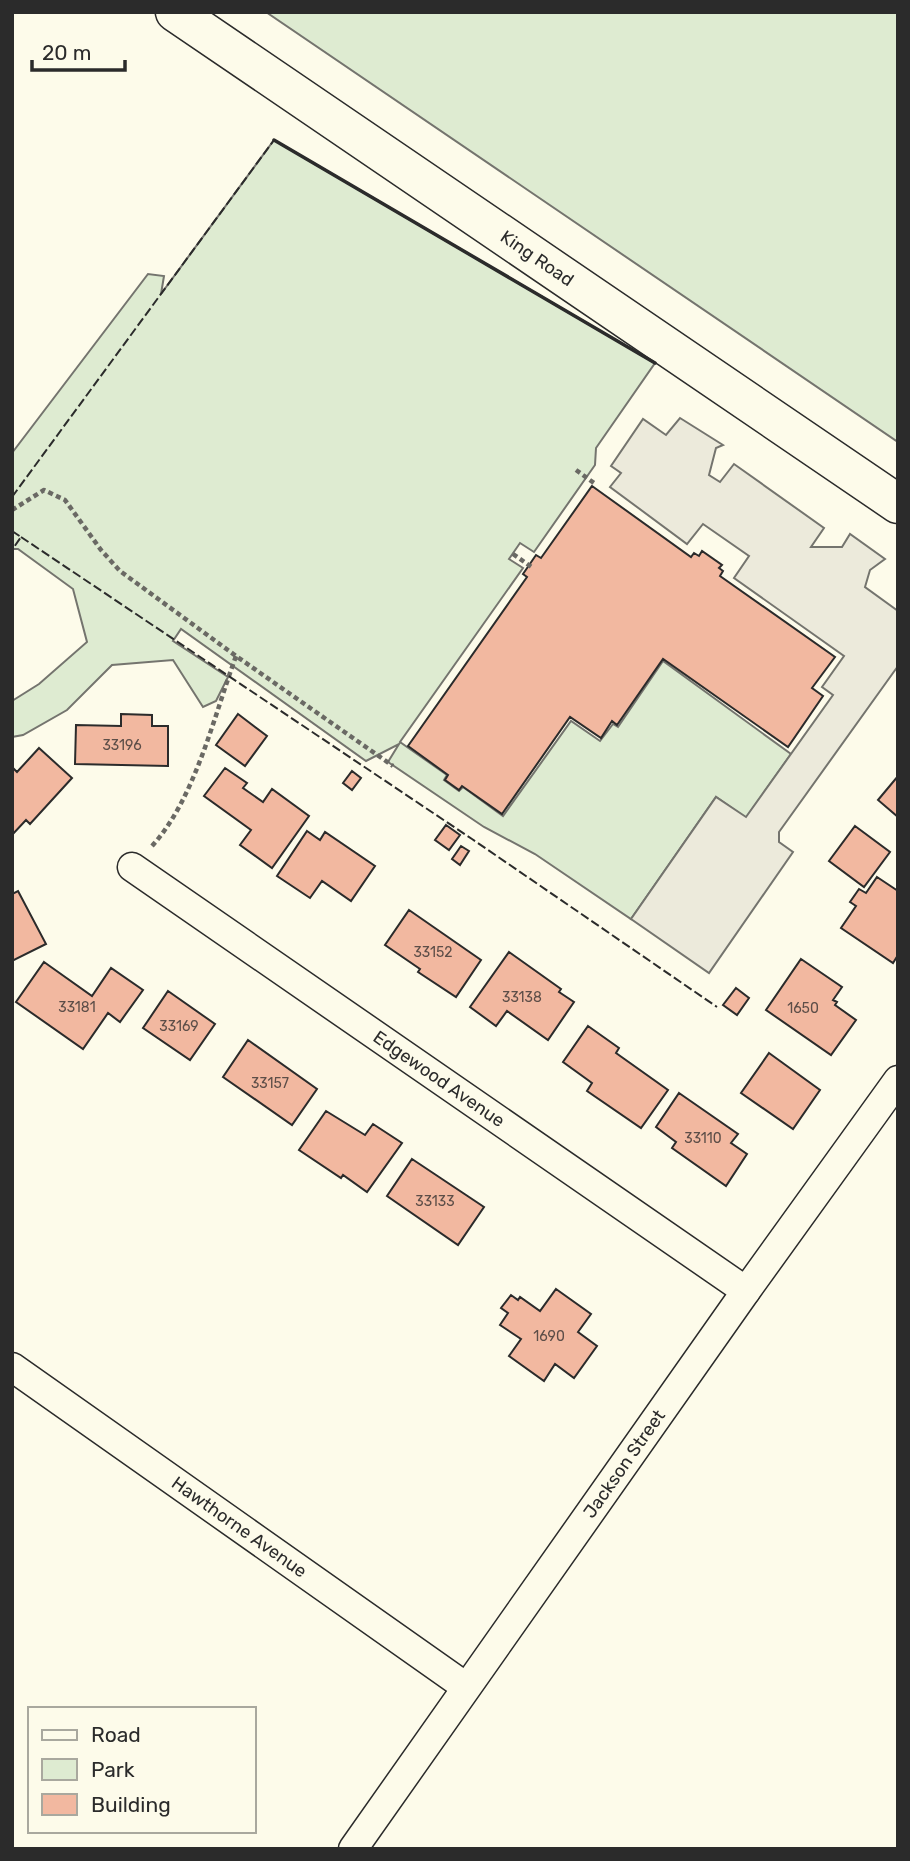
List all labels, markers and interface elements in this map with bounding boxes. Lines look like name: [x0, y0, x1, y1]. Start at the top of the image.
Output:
scale bar: [32, 28, 124, 72]
text: 20 m: [42, 40, 91, 65]
street label: King Road: [496, 226, 578, 291]
house number: 33196: [102, 737, 142, 754]
house number: 33152: [413, 944, 453, 961]
house number: 33138: [502, 989, 542, 1006]
house number: 33181: [58, 999, 96, 1016]
house number: 1650: [787, 1000, 819, 1017]
house number: 33169: [159, 1018, 199, 1035]
street label: Edgewood Avenue: [369, 1026, 509, 1132]
house number: 33157: [251, 1075, 289, 1092]
house number: 33110: [684, 1130, 722, 1147]
house number: 33133: [415, 1193, 455, 1210]
house number: 1690: [533, 1328, 565, 1345]
street label: Jackson Street: [579, 1406, 670, 1522]
street label: Hawthorne Avenue: [167, 1472, 311, 1582]
legend: [28, 1707, 256, 1833]
text: Road: [91, 1722, 141, 1747]
text: Park: [91, 1757, 135, 1782]
text: Building: [91, 1792, 171, 1817]

